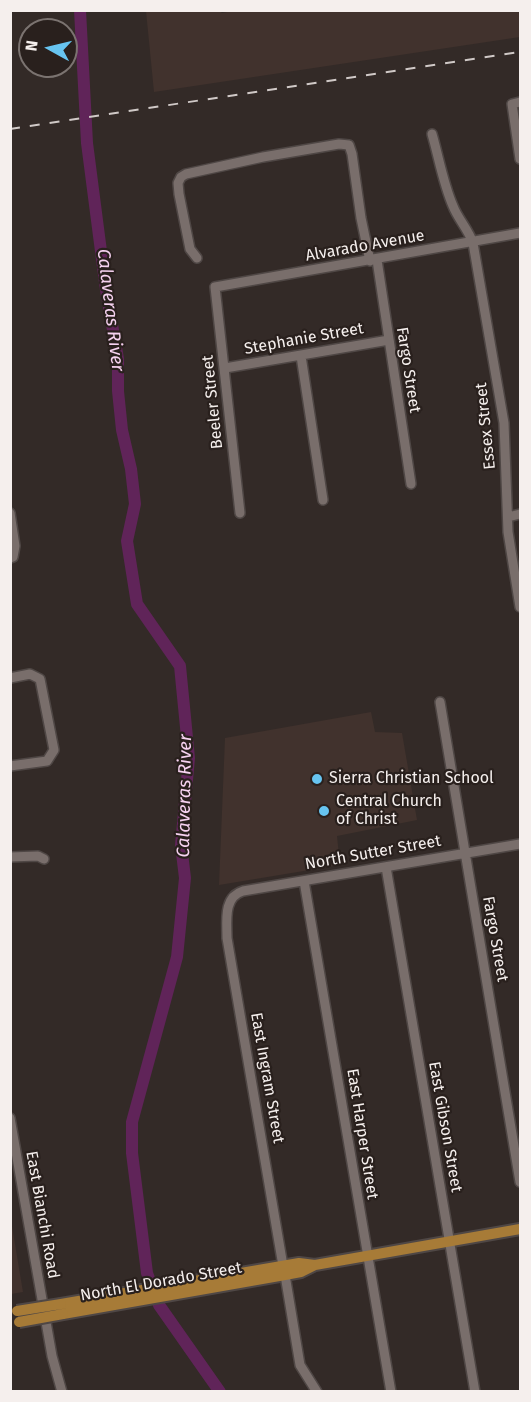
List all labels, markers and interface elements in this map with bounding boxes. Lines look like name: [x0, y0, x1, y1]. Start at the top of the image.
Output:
north arrow: [18, 18, 78, 78]
text: N: [22, 39, 42, 52]
street label: Alvarado Avenue: [304, 226, 426, 266]
water label: Calaveras River: [92, 248, 128, 372]
street label: Stephanie Street: [243, 319, 365, 359]
street label: Fargo Street: [392, 326, 424, 414]
street label: Beeler Street: [199, 354, 227, 450]
street label: Essex Street: [472, 382, 500, 470]
water label: Calaveras River: [173, 734, 197, 858]
place label: Sierra Christian School: [329, 769, 494, 789]
marker: Sierra Christian School: [310, 772, 324, 786]
place label: Central Church of Christ: [336, 792, 442, 830]
marker: Central Church of Christ: [317, 804, 331, 818]
street label: North Sutter Street: [304, 832, 442, 874]
street label: Fargo Street: [478, 895, 512, 983]
street label: East Ingram Street: [246, 1011, 288, 1145]
street label: East Gibson Street: [424, 1060, 466, 1194]
street label: East Harper Street: [342, 1067, 382, 1201]
street label: East Bianchi Road: [21, 1150, 63, 1280]
street label: North El Dorado Street: [79, 1258, 243, 1306]

